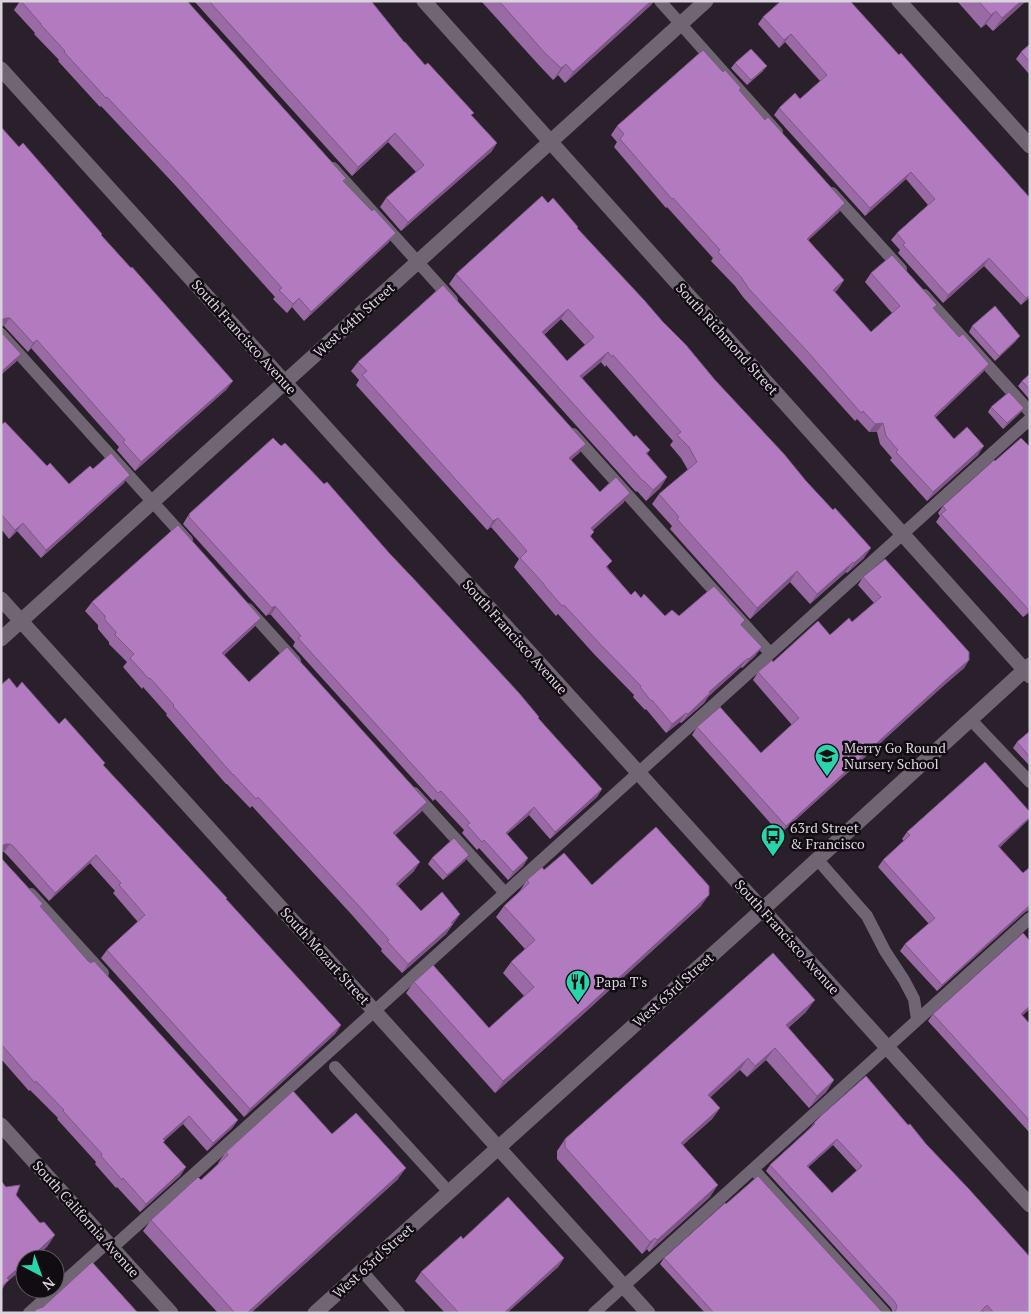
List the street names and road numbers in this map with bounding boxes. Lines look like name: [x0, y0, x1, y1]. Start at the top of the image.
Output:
street label: South Francisco Avenue: [188, 275, 301, 398]
street label: West 64th Street: [309, 278, 399, 361]
street label: South Richmond Street: [672, 279, 783, 399]
street label: South Francisco Avenue: [459, 575, 572, 698]
street label: South Francisco Avenue: [731, 875, 844, 998]
street label: South Mozart Street: [276, 903, 375, 1009]
street label: West 63rd Street: [628, 948, 718, 1031]
street label: South California Avenue: [29, 1156, 144, 1281]
street label: West 63rd Street: [328, 1219, 418, 1302]

